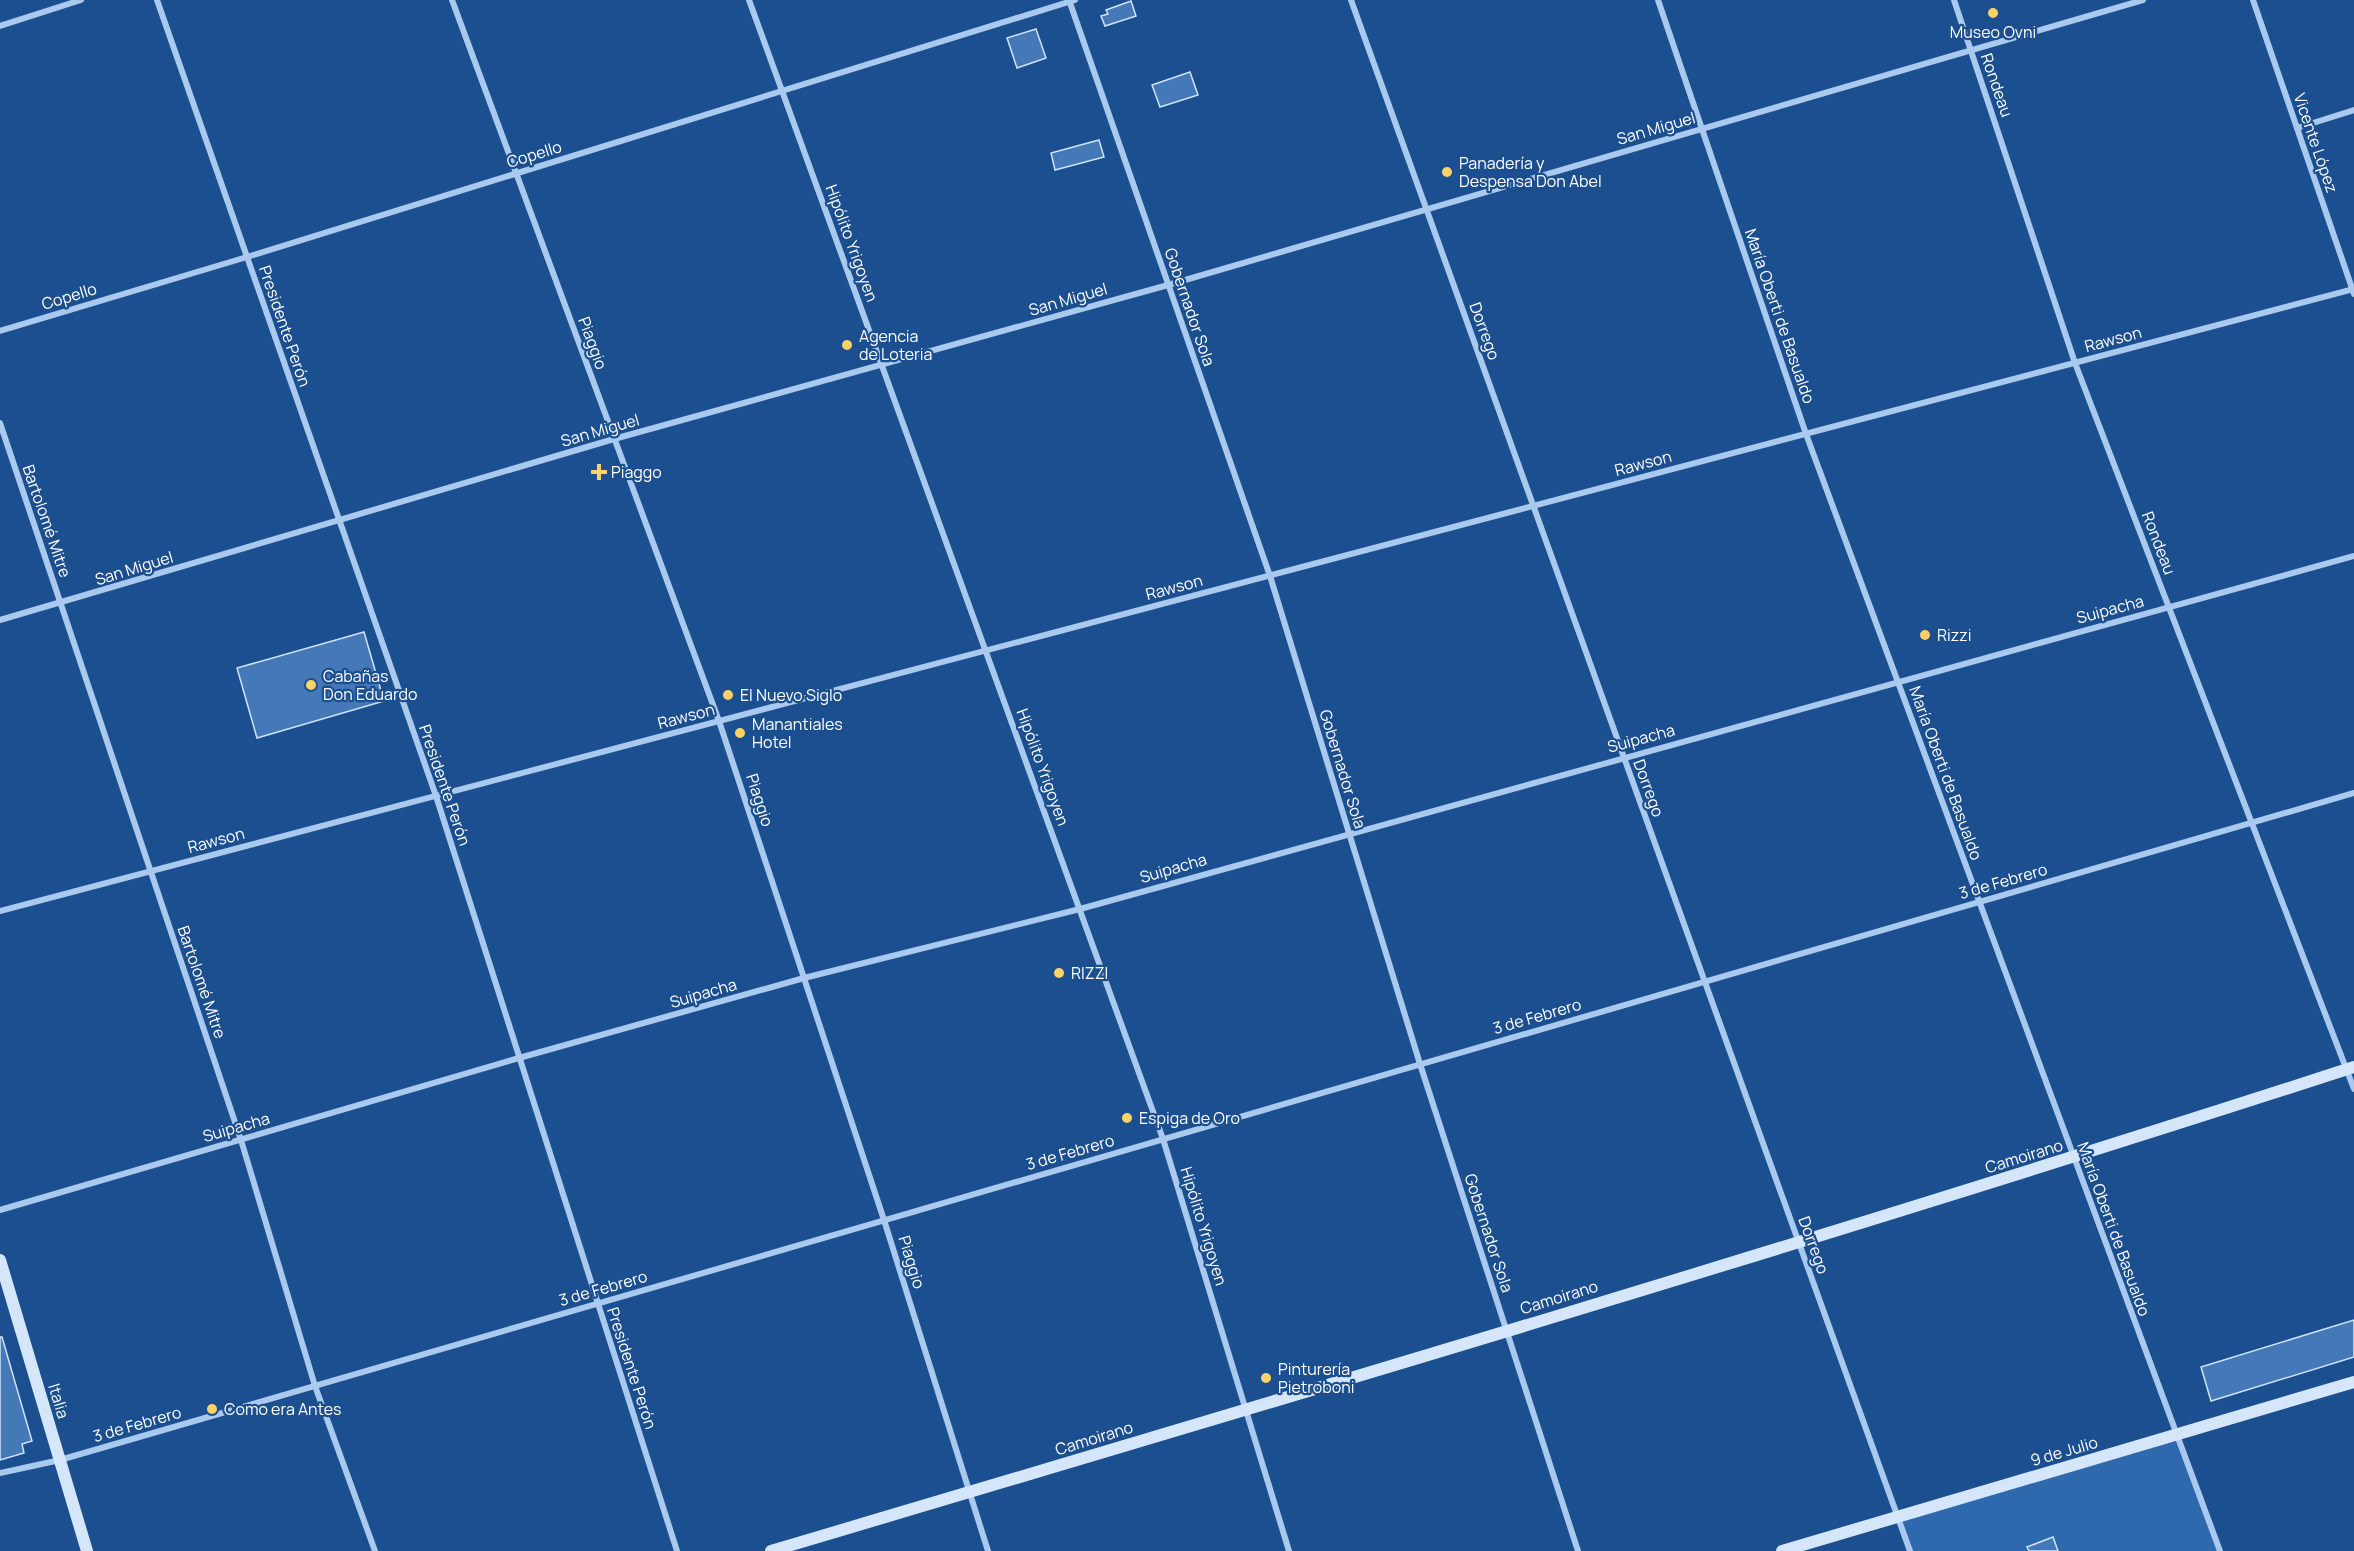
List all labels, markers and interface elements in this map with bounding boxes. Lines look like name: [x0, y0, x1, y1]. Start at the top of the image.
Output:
marker: Museo Ovni: [1986, 6, 2000, 20]
place label: Museo Ovni: [1950, 21, 2036, 43]
street label: Rondeau: [1976, 50, 2018, 120]
street label: Vicente López: [2289, 90, 2343, 196]
street label: San Miguel: [1614, 106, 1698, 150]
street label: Copello: [504, 135, 564, 173]
place label: Panadería y Despensa Don Abel: [1459, 152, 1602, 192]
marker: Panadería y Despensa Don Abel: [1440, 165, 1454, 179]
street label: Hipólito Yrigoyen: [821, 181, 883, 305]
street label: María Oberti de Basualdo: [1740, 226, 1820, 406]
street label: Gobernador Sola: [1159, 245, 1221, 369]
street label: Presidente Perón: [254, 262, 316, 390]
street label: Copello: [39, 277, 99, 315]
street label: San Miguel: [1026, 277, 1110, 321]
street label: Dorrego: [1464, 299, 1506, 363]
street label: Piaggio: [573, 314, 613, 372]
street label: Rawson: [2082, 321, 2144, 357]
place label: Agencia de Loteria: [859, 325, 933, 365]
marker: Agencia de Loteria: [840, 338, 854, 352]
street label: San Miguel: [558, 408, 642, 452]
street label: Rawson: [1612, 445, 1674, 481]
place label: Piaggo: [611, 461, 662, 483]
street label: Bartolomé Mitre: [17, 462, 77, 580]
marker: Piaggo: [592, 465, 606, 479]
street label: Rondeau: [2137, 508, 2181, 578]
street label: San Miguel: [92, 546, 176, 590]
street label: Rawson: [1143, 569, 1205, 605]
street label: Suipacha: [2074, 589, 2146, 629]
place label: Rizzi: [1937, 624, 1972, 646]
marker: Rizzi: [1918, 628, 1932, 642]
place label: Cabañas Don Eduardo: [323, 665, 417, 705]
marker: Cabañas Don Eduardo: [304, 678, 318, 692]
street label: María Oberti de Basualdo: [1904, 683, 1988, 863]
place label: El Nuevo Siglo: [740, 684, 842, 706]
marker: El Nuevo Siglo: [721, 688, 735, 702]
street label: Rawson: [655, 698, 717, 734]
street label: Hipólito Yrigoyen: [1012, 705, 1074, 829]
street label: Gobernador Sola: [1314, 707, 1372, 831]
place label: Manantiales Hotel: [752, 713, 843, 753]
street label: Suipacha: [1605, 718, 1677, 758]
street label: Presidente Perón: [414, 721, 476, 849]
marker: Manantiales Hotel: [733, 726, 747, 740]
street label: Dorrego: [1628, 756, 1670, 820]
street label: Piaggio: [741, 771, 779, 829]
street label: Rawson: [185, 822, 247, 858]
street label: Suipacha: [1137, 848, 1209, 888]
street label: 3 de Febrero: [1956, 858, 2050, 904]
street label: Bartolomé Mitre: [172, 923, 232, 1041]
place label: RIZZI: [1071, 962, 1108, 984]
marker: RIZZI: [1052, 966, 1066, 980]
street label: Suipacha: [667, 973, 739, 1013]
street label: 3 de Febrero: [1490, 993, 1584, 1039]
street label: Suipacha: [200, 1107, 272, 1147]
place label: Espiga de Oro: [1139, 1107, 1240, 1129]
marker: Espiga de Oro: [1120, 1111, 1134, 1125]
street label: 3 de Febrero: [1023, 1129, 1117, 1175]
street label: Camoirano: [1982, 1134, 2066, 1178]
street label: María Oberti de Basualdo: [2072, 1139, 2156, 1319]
street label: Hipólito Yrigoyen: [1176, 1164, 1232, 1288]
street label: Gobernador Sola: [1459, 1171, 1519, 1295]
street label: Dorrego: [1793, 1213, 1835, 1277]
street label: Piaggio: [894, 1233, 930, 1291]
street label: 3 de Febrero: [556, 1265, 650, 1311]
street label: Camoirano: [1517, 1275, 1601, 1319]
street label: Presidente Perón: [602, 1304, 662, 1432]
place label: Pinturería Pietroboni: [1278, 1358, 1354, 1398]
marker: Pinturería Pietroboni: [1259, 1371, 1273, 1385]
street label: Italia: [43, 1381, 75, 1421]
place label: Como era Antes: [224, 1398, 341, 1420]
street label: 3 de Febrero: [90, 1401, 184, 1447]
marker: Como era Antes: [205, 1402, 219, 1416]
street label: Camoirano: [1052, 1416, 1136, 1460]
street label: 9 de Julio: [2028, 1431, 2100, 1471]

